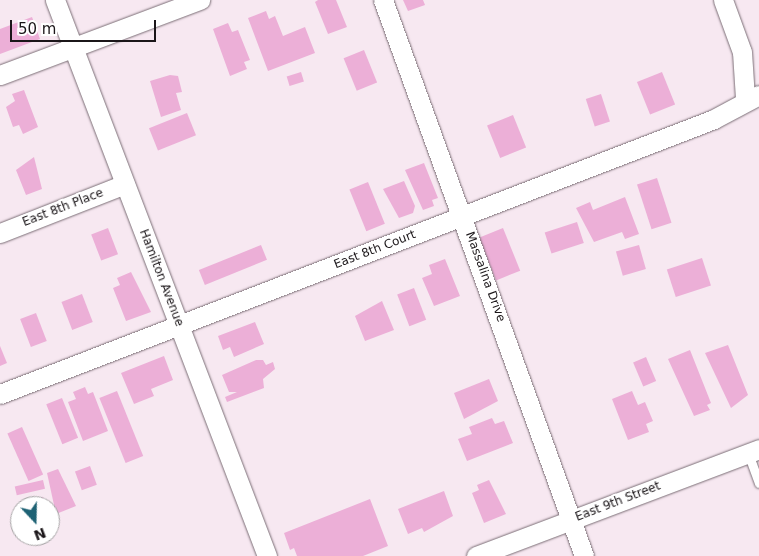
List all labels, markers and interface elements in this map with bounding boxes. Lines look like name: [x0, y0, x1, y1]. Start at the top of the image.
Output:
scale bar: [12, 10, 159, 42]
text: 50 m: [18, 20, 56, 38]
street label: East 8th Place: [21, 186, 105, 230]
street label: Hamilton Avenue: [136, 227, 186, 329]
street label: East 8th Court: [332, 228, 418, 272]
street label: Massalina Drive: [462, 230, 508, 324]
street label: East 9th Street: [573, 479, 663, 525]
north arrow: [10, 496, 60, 546]
text: N: [32, 525, 48, 544]

